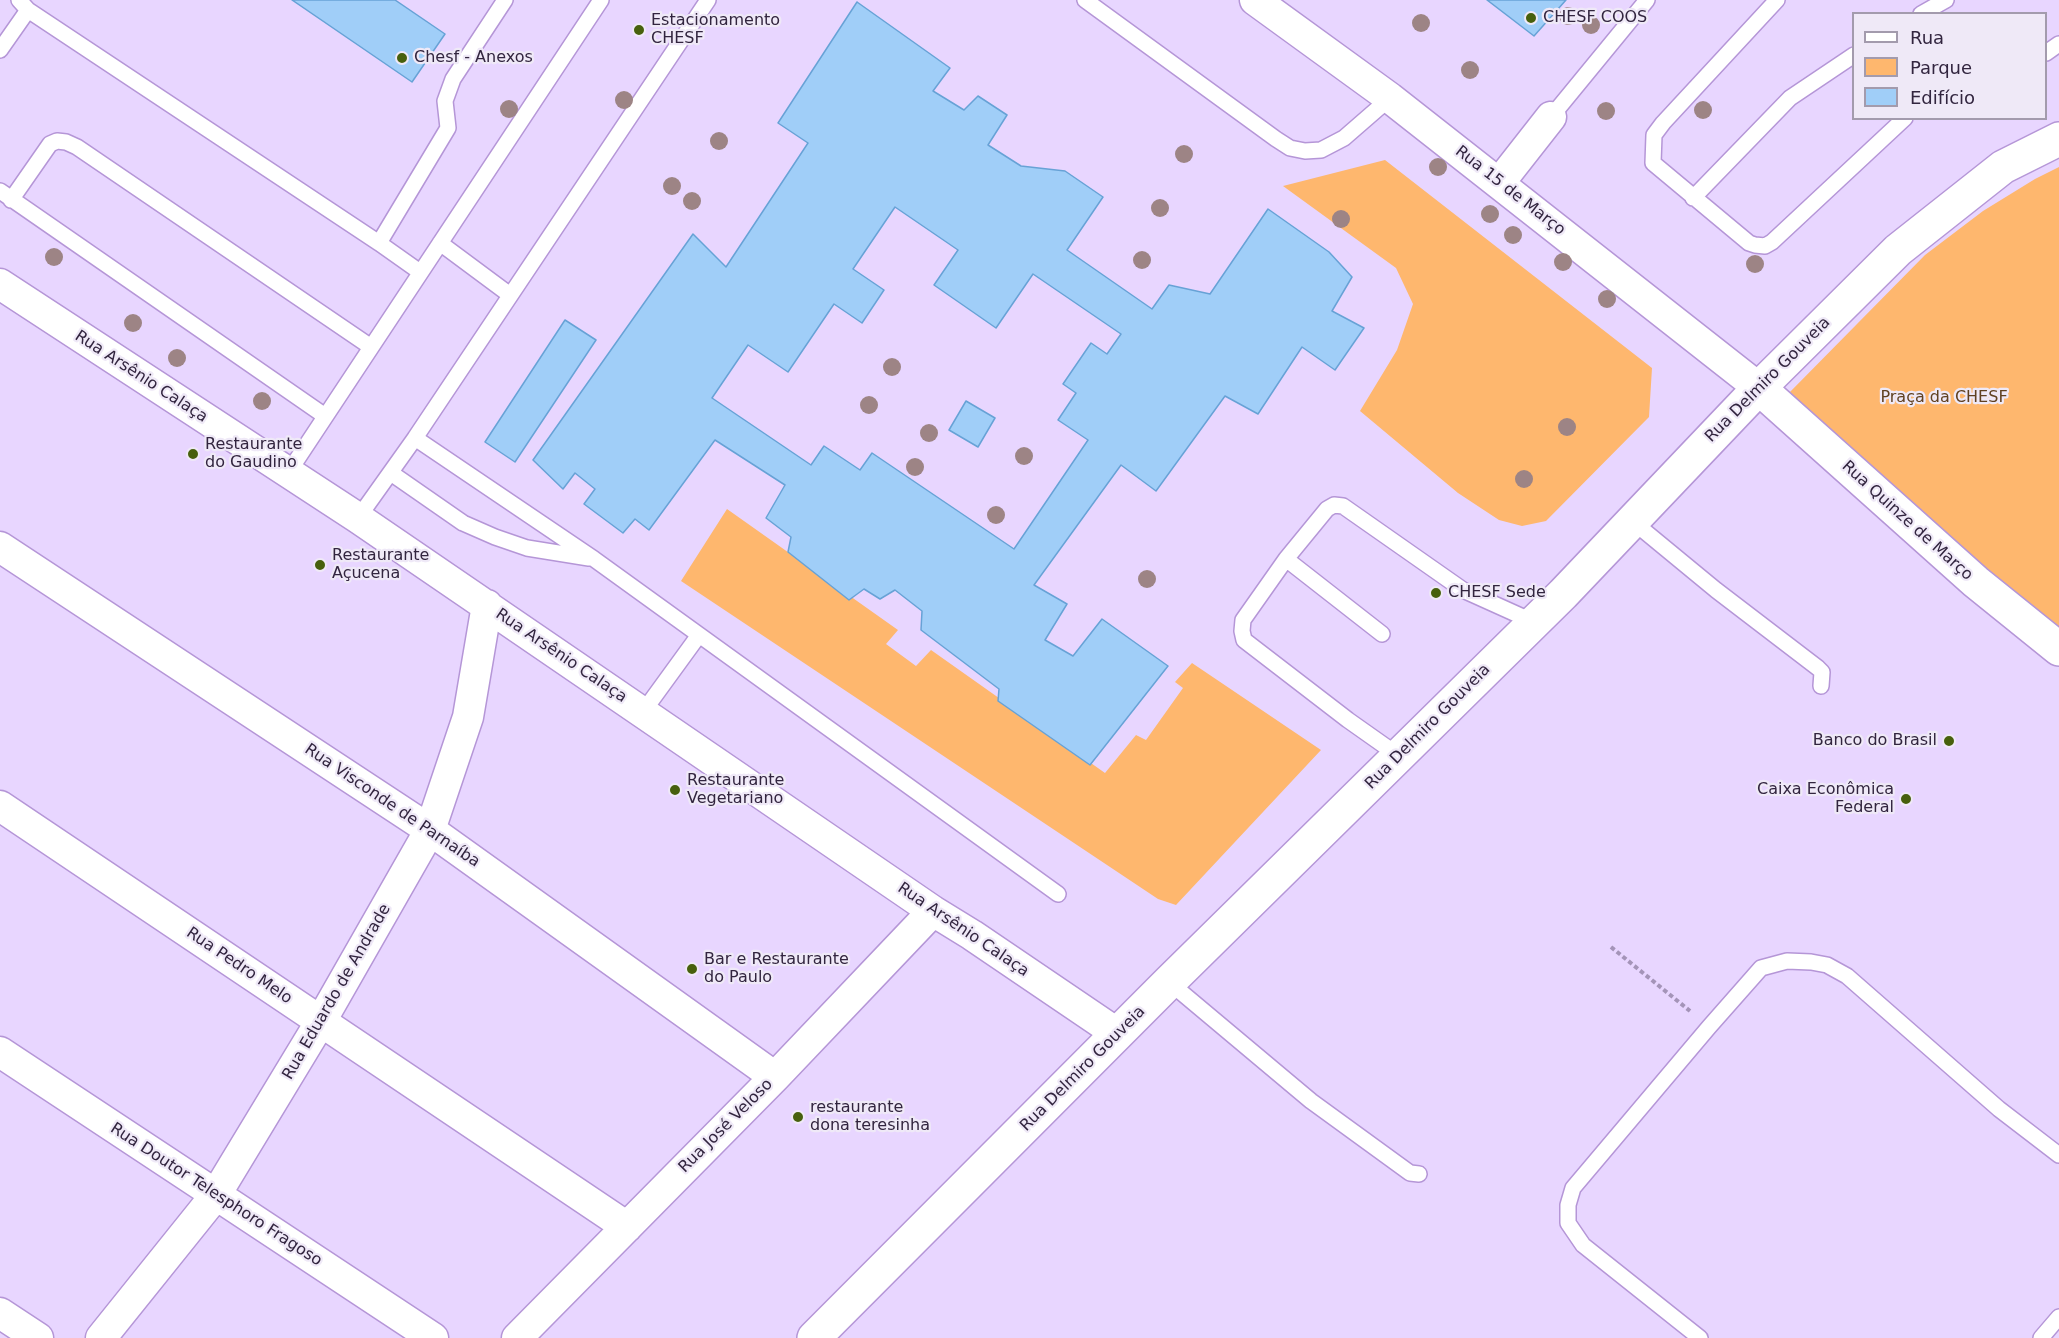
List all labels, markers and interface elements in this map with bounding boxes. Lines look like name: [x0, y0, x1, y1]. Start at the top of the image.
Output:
place label: CHESF COOS: [1543, 8, 1647, 28]
place label: Estacionamento CHESF: [651, 11, 780, 49]
marker: CHESF COOS: [1524, 11, 1538, 25]
legend: [1852, 12, 2047, 120]
marker: Estacionamento CHESF: [632, 23, 646, 37]
text: Rua: [1910, 27, 1944, 48]
place label: Chesf - Anexos: [414, 48, 533, 68]
marker: Chesf - Anexos: [395, 51, 409, 65]
text: Parque: [1910, 57, 1972, 78]
text: Edifício: [1910, 87, 1975, 108]
street label: Rua 15 de Março: [1451, 142, 1569, 240]
street label: Rua Delmiro Gouveia: [1701, 313, 1835, 447]
street label: Rua Arsênio Calaça: [71, 327, 211, 427]
park label: Praça da CHESF: [1880, 388, 2008, 408]
place label: Restaurante do Gaudino: [205, 435, 302, 473]
marker: Restaurante do Gaudino: [186, 447, 200, 461]
street label: Rua Quinze de Março: [1838, 457, 1976, 585]
place label: Restaurante Açucena: [332, 546, 429, 584]
marker: Restaurante Açucena: [313, 558, 327, 572]
place label: CHESF Sede: [1448, 583, 1546, 603]
marker: CHESF Sede: [1429, 586, 1443, 600]
street label: Rua Arsênio Calaça: [492, 605, 630, 707]
street label: Rua Delmiro Gouveia: [1361, 660, 1495, 794]
place label: Banco do Brasil: [1813, 731, 1937, 751]
marker: Banco do Brasil: [1942, 734, 1956, 748]
street label: Rua Visconde de Parnaíba: [301, 740, 483, 872]
place label: Restaurante Vegetariano: [687, 771, 784, 809]
place label: Caixa Econômica Federal: [1757, 780, 1894, 818]
marker: Restaurante Vegetariano: [668, 783, 682, 797]
marker: Caixa Econômica Federal: [1899, 792, 1913, 806]
street label: Rua Arsênio Calaça: [894, 879, 1032, 981]
street label: Rua Eduardo de Andrade: [279, 901, 395, 1083]
street label: Rua Pedro Melo: [182, 924, 296, 1008]
place label: Bar e Restaurante do Paulo: [704, 950, 849, 988]
marker: Bar e Restaurante do Paulo: [685, 962, 699, 976]
street label: Rua Delmiro Gouveia: [1016, 1002, 1150, 1136]
street label: Rua José Veloso: [675, 1075, 777, 1177]
place label: restaurante dona teresinha: [810, 1098, 930, 1136]
marker: restaurante dona teresinha: [791, 1110, 805, 1124]
street label: Rua Doutor Telesphoro Fragoso: [107, 1119, 325, 1271]

